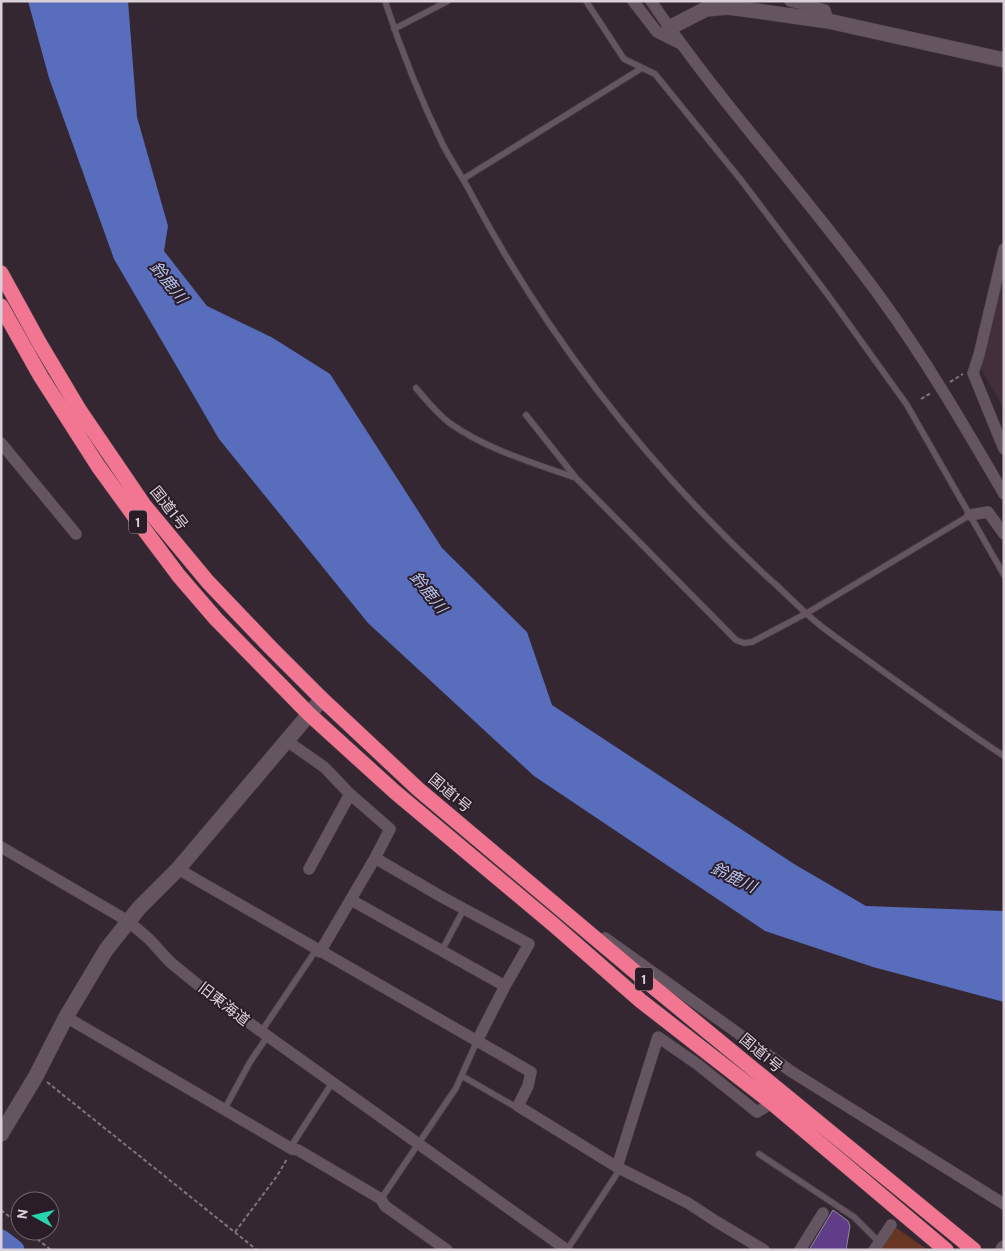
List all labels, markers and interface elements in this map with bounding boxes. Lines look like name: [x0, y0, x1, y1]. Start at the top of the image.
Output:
water label: 鈴鹿川: [145, 258, 192, 310]
street label: 国道1号: [145, 483, 191, 535]
road number: 1: [129, 511, 147, 534]
water label: 鈴鹿川: [405, 568, 452, 620]
street label: 国道1号: [424, 771, 475, 818]
water label: 鈴鹿川: [707, 859, 761, 899]
road number: 1: [635, 968, 653, 991]
street label: 旧東海道: [194, 979, 253, 1031]
street label: 国道1号: [735, 1031, 786, 1078]
north arrow: [10, 1191, 60, 1241]
text: N: [14, 1208, 33, 1221]

